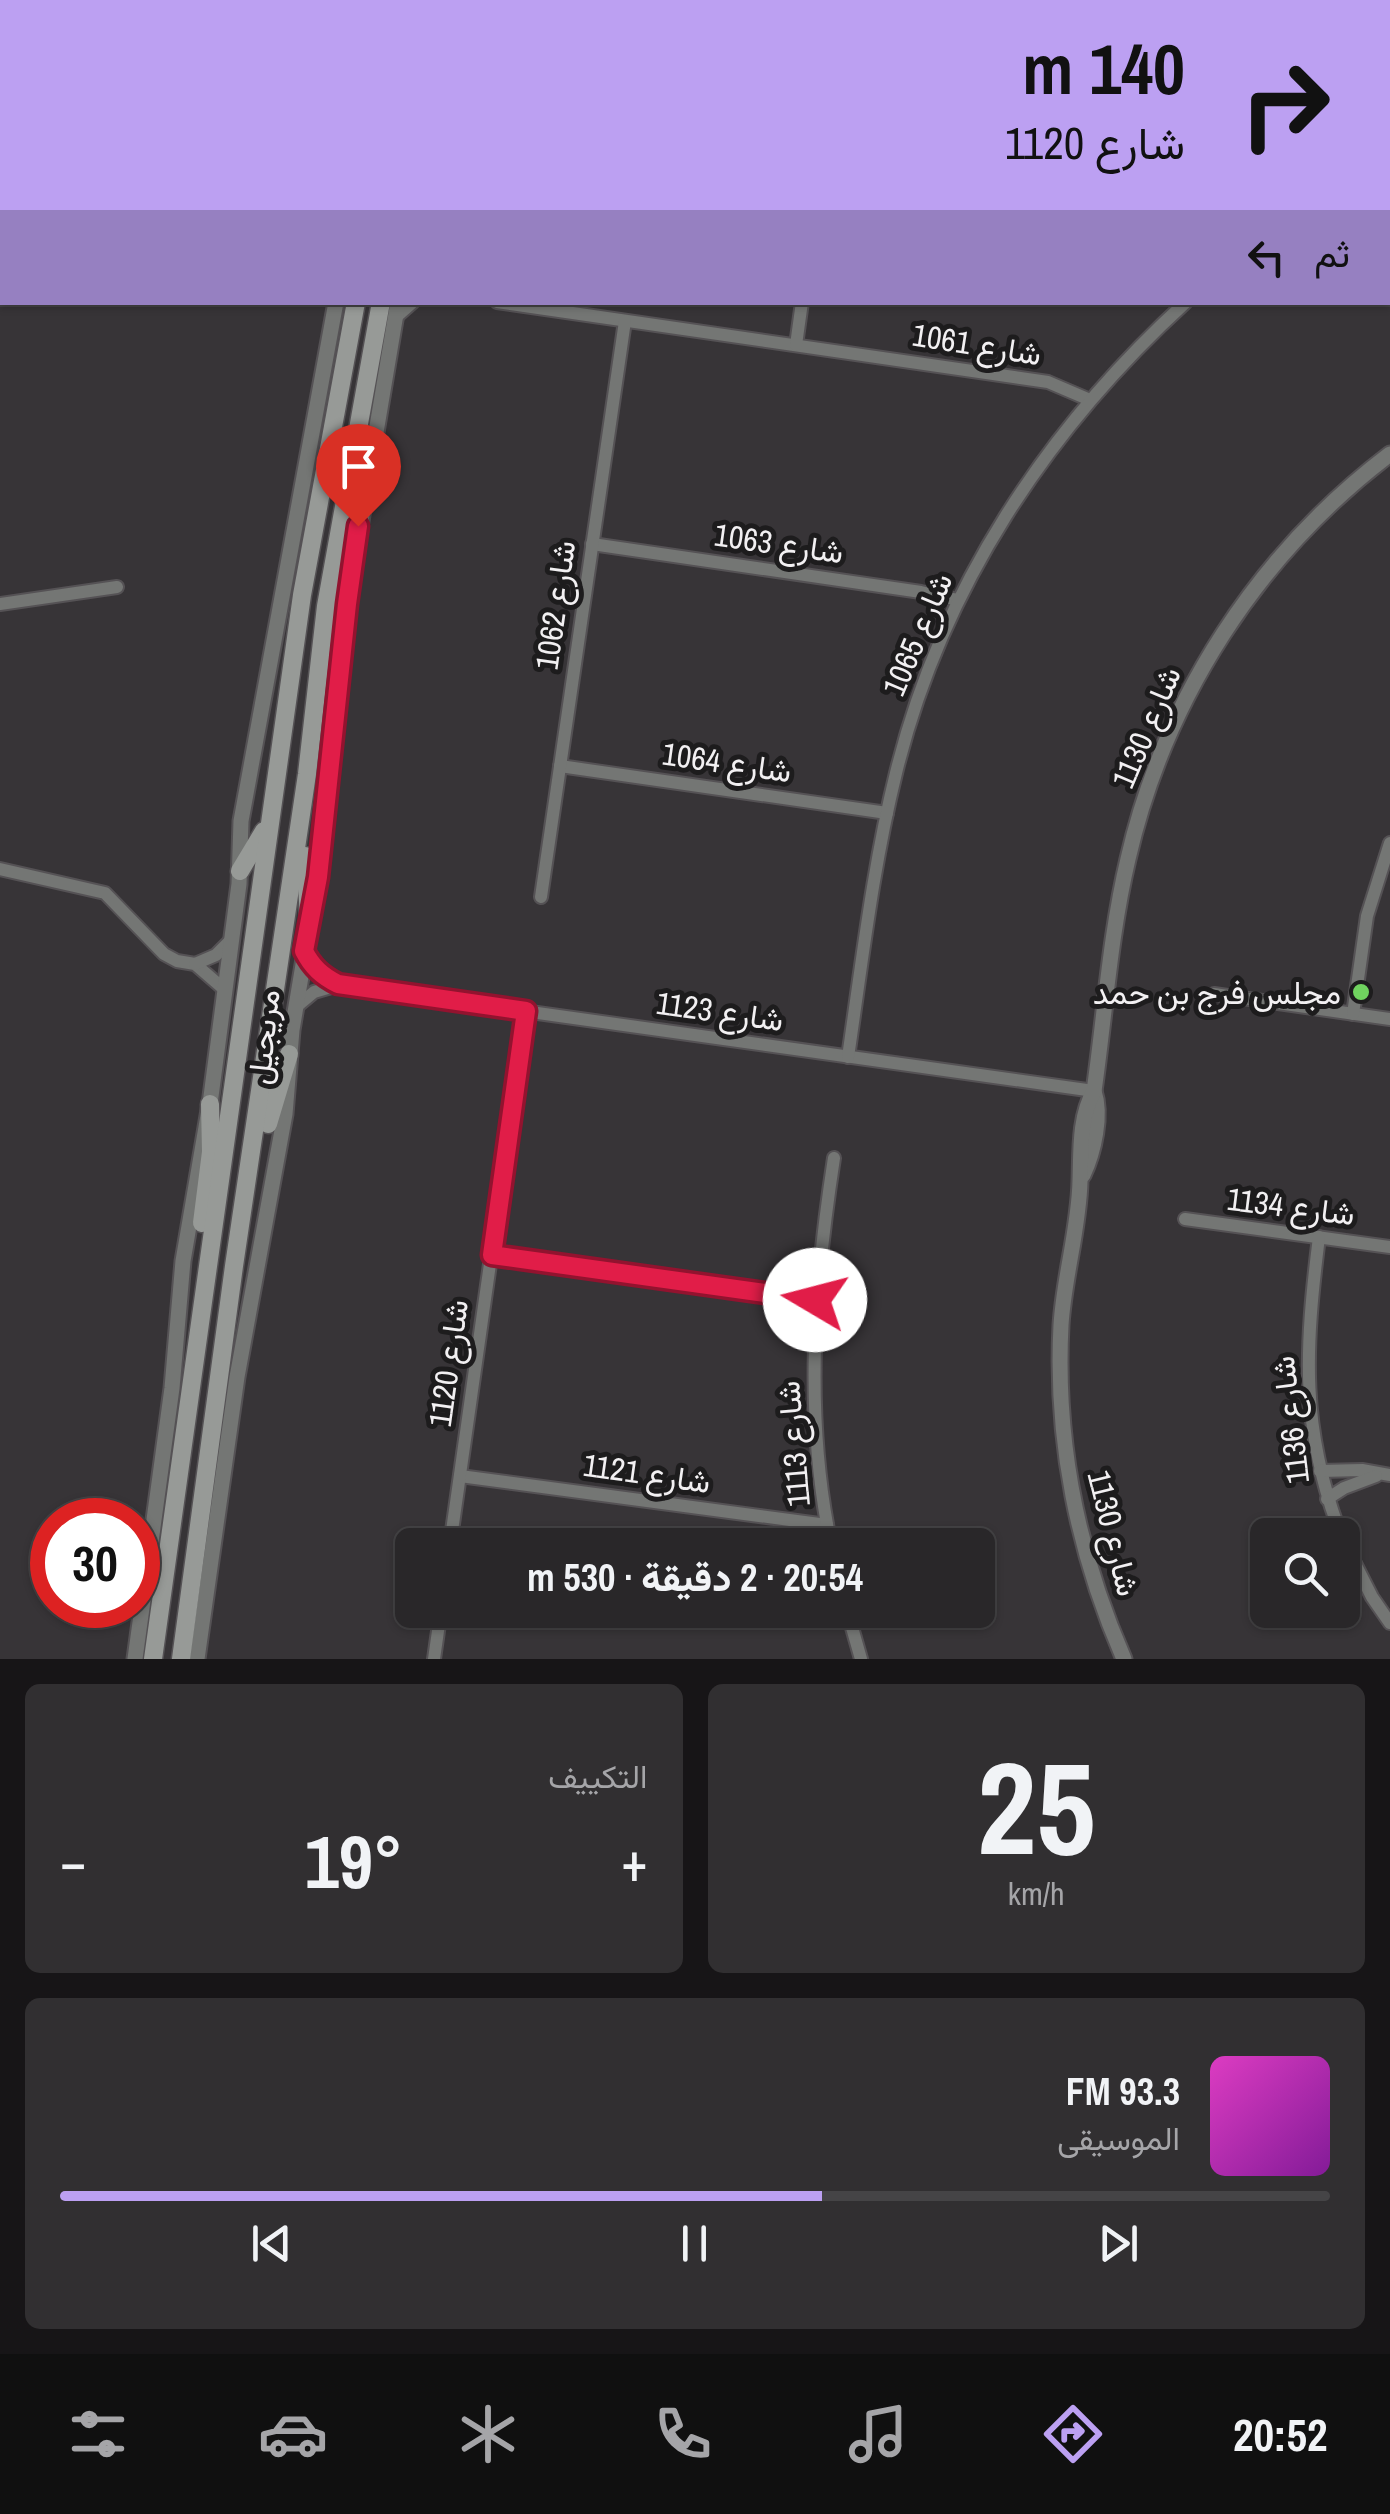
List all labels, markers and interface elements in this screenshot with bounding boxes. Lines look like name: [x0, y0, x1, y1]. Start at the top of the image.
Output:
text: 140 m: [1022, 22, 1185, 116]
icon: right: [1220, 40, 1350, 170]
text: شارع 1120: [1005, 112, 1185, 173]
text: ثم: [1314, 228, 1350, 279]
icon: left: [1239, 230, 1294, 285]
street label: شارع 1061: [909, 313, 1045, 376]
pin: [316, 424, 401, 527]
icon: arrive: [331, 439, 386, 494]
street label: شارع 1063: [711, 513, 846, 574]
street label: شارع 1062: [525, 538, 586, 673]
street label: شارع 1065: [872, 566, 963, 703]
street label: شارع 1130: [1101, 660, 1192, 795]
street label: شارع 1064: [659, 732, 794, 793]
place label: مجلس فرج بن حمد: [1093, 971, 1341, 1015]
street label: شارع 1123: [653, 981, 786, 1042]
marker: مجلس فرج بن حمد: [1350, 981, 1372, 1003]
street label: مريجيل: [237, 987, 289, 1087]
street label: شارع 1134: [1225, 1177, 1357, 1236]
position arrow: [763, 1248, 867, 1352]
street label: شارع 1120: [418, 1297, 479, 1430]
street label: شارع 1136: [1261, 1354, 1320, 1486]
street label: شارع 1113: [766, 1379, 821, 1509]
street label: شارع 1121: [580, 1443, 713, 1504]
street label: شارع 1130: [1077, 1466, 1150, 1601]
speed limit sign: 30: [30, 1498, 160, 1628]
map controls: [1250, 1518, 1360, 1628]
button: search: [1250, 1518, 1360, 1628]
text: 20:54 · 2 دقيقة · 530 m: [527, 1552, 863, 1603]
text: 25: [977, 1719, 1096, 1895]
text: التكييف: [548, 1755, 648, 1798]
text: 19°: [305, 1810, 403, 1911]
text: −: [60, 1824, 86, 1898]
text: +: [621, 1824, 648, 1898]
text: km/h: [1008, 1872, 1065, 1915]
text: 93.3 FM: [1066, 2066, 1180, 2117]
text: الموسيقى: [1057, 2117, 1180, 2160]
icon: previous: [244, 2216, 299, 2271]
icon: pause: [667, 2216, 722, 2271]
icon: next: [1091, 2216, 1146, 2271]
icon: filters: [63, 2399, 133, 2469]
icon: car: [258, 2399, 328, 2469]
icon: climate: [453, 2399, 523, 2469]
icon: phone: [648, 2399, 718, 2469]
icon: music: [843, 2399, 913, 2469]
icon: directions: [1038, 2399, 1108, 2469]
text: 20:52: [1233, 2404, 1327, 2465]

